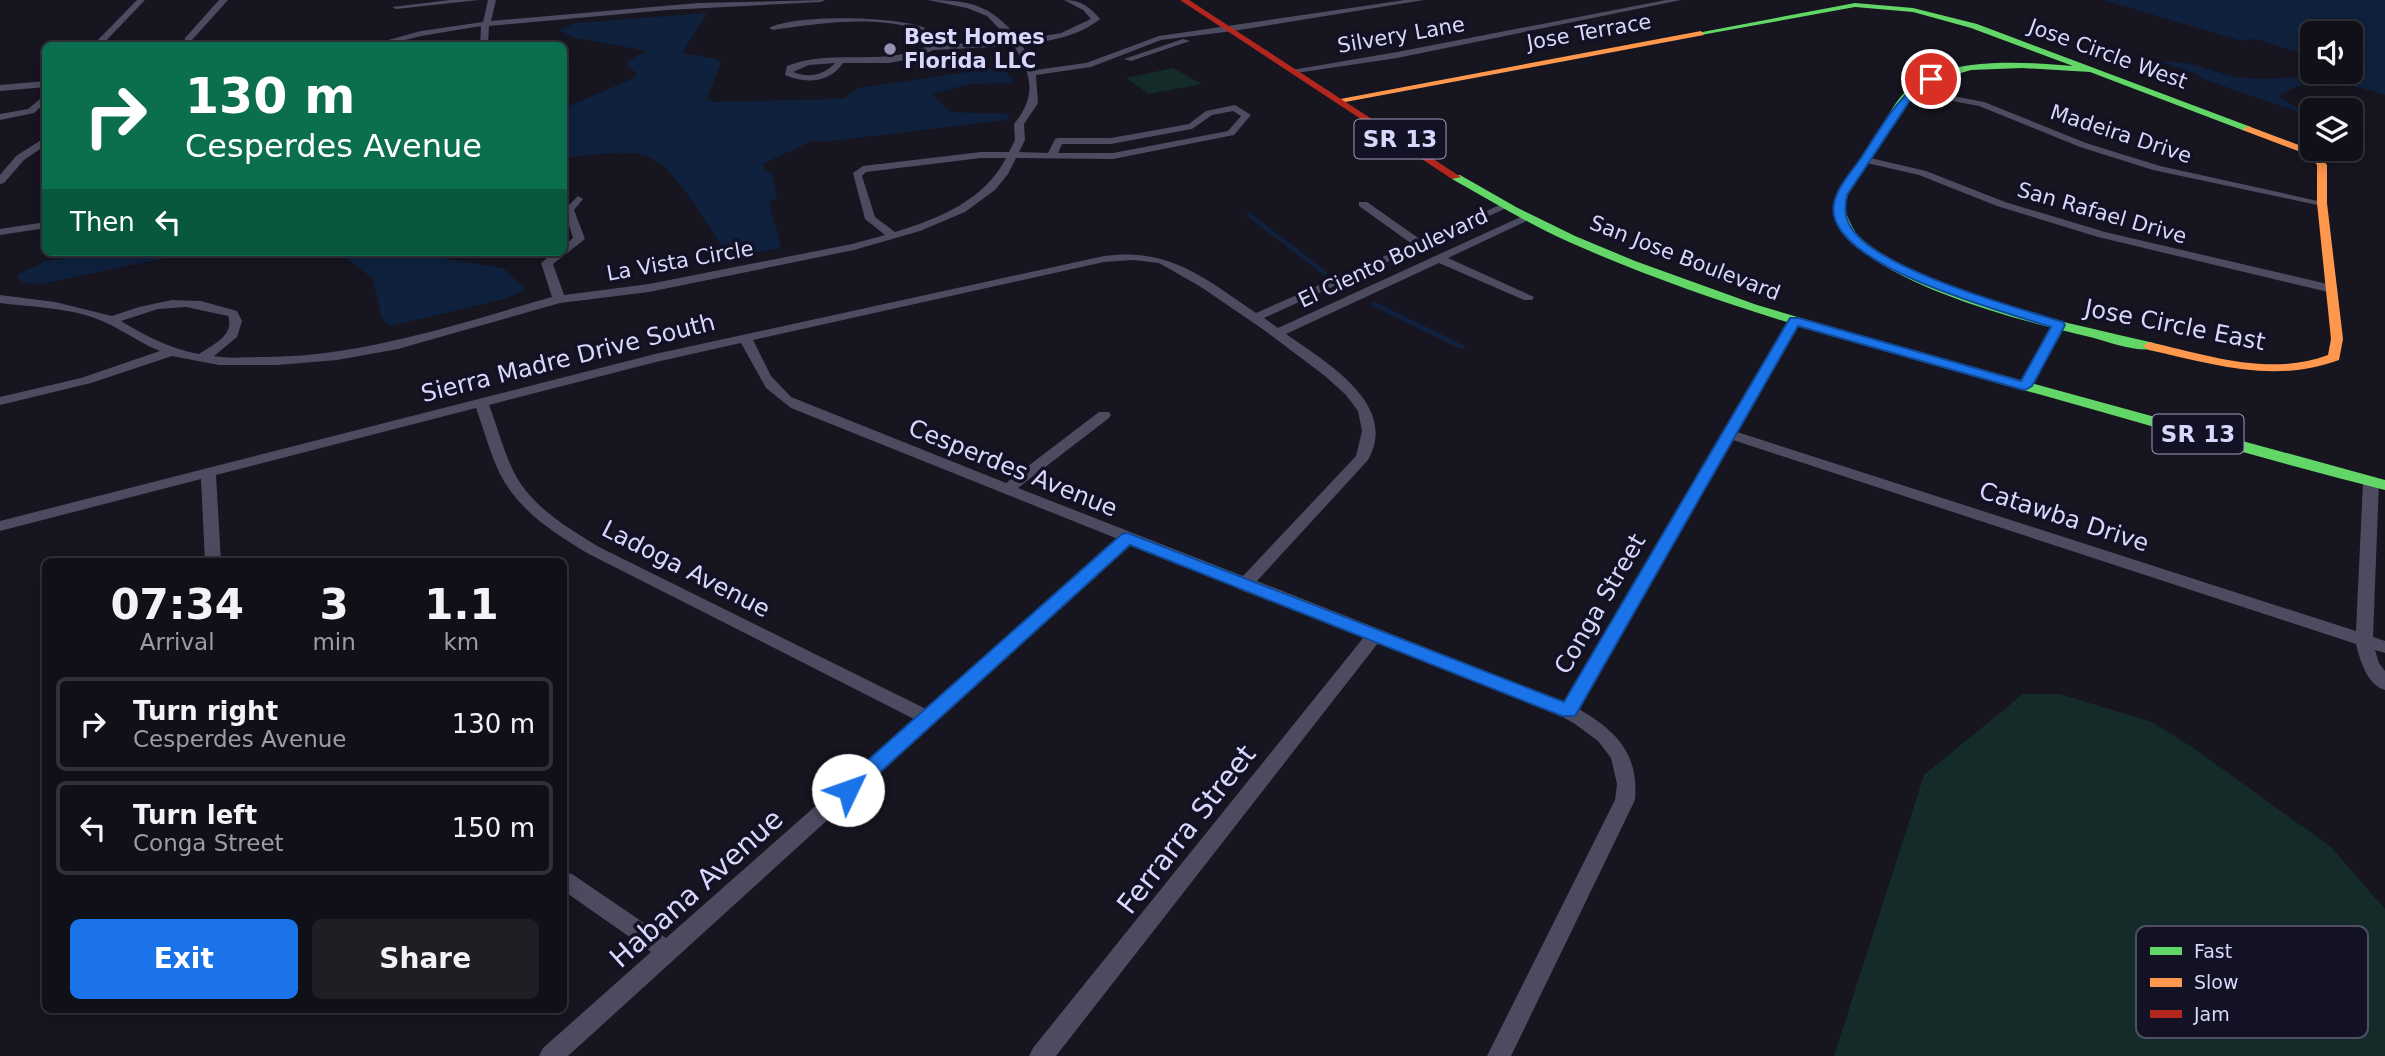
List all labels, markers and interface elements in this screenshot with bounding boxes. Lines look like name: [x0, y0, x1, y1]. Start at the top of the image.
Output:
street label: Jose Terrace: [1523, 9, 1653, 55]
street label: Silvery Lane: [1335, 12, 1467, 58]
street label: Jose Circle West: [2024, 14, 2191, 94]
map controls: [2300, 21, 2363, 161]
button: sound: [2300, 21, 2363, 84]
place label: Best Homes Florida LLC: [904, 25, 1045, 73]
marker: Best Homes Florida LLC: [882, 41, 898, 57]
pin: [1901, 49, 1961, 109]
icon: arrive: [1912, 60, 1950, 98]
text: 130 m: [185, 68, 355, 125]
icon: right: [70, 70, 161, 161]
button: layers: [2300, 98, 2363, 161]
street label: Madeira Drive: [2047, 100, 2195, 168]
road number: SR 13: [1354, 120, 1446, 158]
text: Cesperdes Avenue: [185, 127, 482, 165]
street label: San Rafael Drive: [2015, 177, 2189, 249]
icon: left: [149, 203, 187, 241]
street label: El Ciento Boulevard: [1294, 203, 1492, 313]
text: Then: [70, 207, 135, 237]
street label: San Jose Boulevard: [1586, 211, 1784, 305]
street label: La Vista Circle: [605, 236, 755, 286]
street label: Jose Circle East: [2080, 293, 2268, 356]
street label: Sierra Madre Drive South: [418, 308, 718, 408]
street label: Cesperdes Avenue: [904, 413, 1122, 523]
road number: SR 13: [2152, 414, 2244, 454]
street label: Catawba Drive: [1976, 476, 2152, 558]
street label: Ladoga Avenue: [597, 515, 775, 623]
street label: Conga Street: [1549, 529, 1651, 679]
text: 07:34: [110, 580, 244, 629]
text: 3: [320, 580, 349, 629]
text: 1.1: [424, 580, 499, 629]
text: Arrival: [140, 629, 215, 655]
text: min: [312, 629, 356, 655]
text: km: [444, 629, 479, 655]
text: Turn right: [133, 696, 278, 726]
icon: right: [74, 705, 112, 743]
text: 130 m: [452, 709, 535, 739]
text: Cesperdes Avenue: [133, 726, 347, 752]
street label: Ferrarra Street: [1110, 738, 1263, 920]
position arrow: [811, 753, 885, 827]
text: Turn left: [133, 800, 257, 830]
street label: Habana Avenue: [603, 802, 789, 975]
icon: left: [74, 809, 112, 847]
text: 150 m: [452, 813, 535, 843]
text: Conga Street: [133, 830, 284, 856]
button: Exit: [70, 919, 298, 999]
button: Share: [312, 919, 539, 999]
legend: [2136, 926, 2368, 1038]
text: Fast: [2194, 940, 2232, 962]
text: Slow: [2194, 971, 2239, 993]
text: Jam: [2193, 1003, 2230, 1025]

